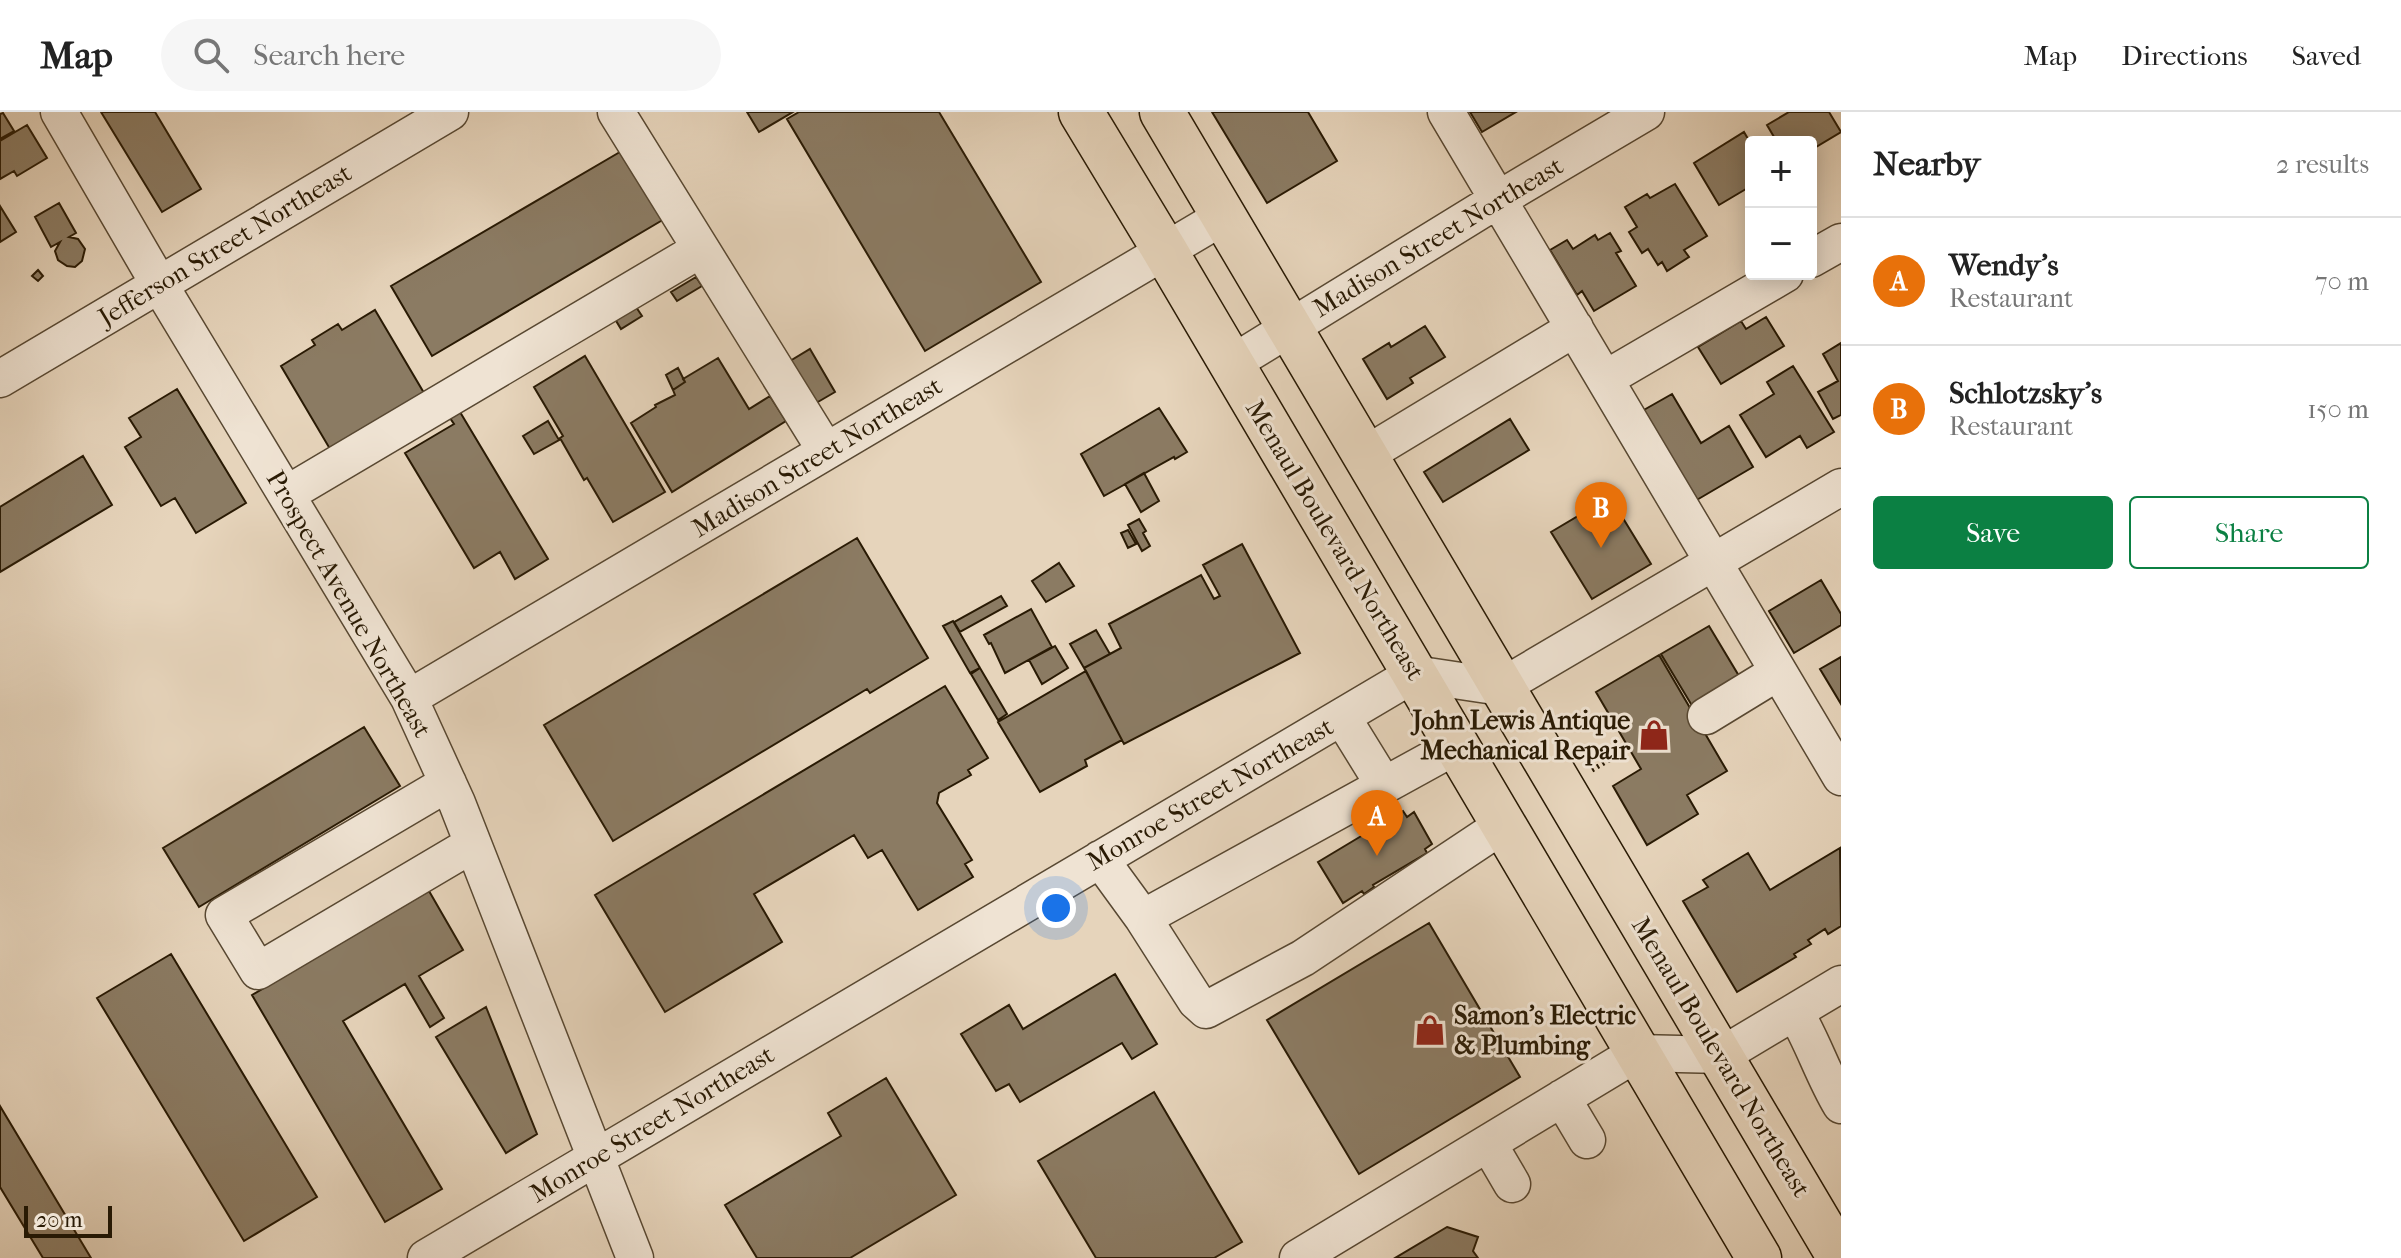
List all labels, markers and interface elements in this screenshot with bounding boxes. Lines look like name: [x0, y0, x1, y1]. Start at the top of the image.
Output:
search box: [161, 19, 721, 91]
text: Map: [40, 33, 113, 78]
icon: search: [189, 33, 233, 77]
text: Search here: [253, 38, 405, 73]
text: Map: [2024, 39, 2077, 72]
text: Directions: [2121, 39, 2248, 72]
text: Saved: [2292, 39, 2361, 72]
map controls: [1745, 136, 1817, 280]
button: +: [1745, 136, 1817, 208]
text: Nearby: [1873, 144, 1980, 184]
text: 2 results: [2276, 149, 2369, 180]
street label: Madison Street Northeast: [1307, 150, 1569, 324]
street label: Jefferson Street Northeast: [91, 157, 358, 334]
button: −: [1745, 208, 1817, 280]
text: Wendy's: [1949, 248, 2058, 283]
text: A: [1891, 266, 1907, 297]
text: 70 m: [2315, 266, 2369, 297]
text: Restaurant: [1949, 283, 2073, 314]
street label: Madison Street Northeast: [686, 370, 948, 544]
text: Schlotzsky's: [1949, 376, 2102, 411]
street label: Menaul Boulevard Northeast: [1239, 394, 1431, 686]
text: B: [1891, 394, 1907, 425]
text: 150 m: [2307, 394, 2369, 425]
text: Restaurant: [1949, 411, 2073, 442]
street label: Prospect Avenue Northeast: [260, 465, 439, 744]
pin: B: [1575, 482, 1627, 548]
button: Save: [1873, 496, 2113, 569]
button: Share: [2129, 496, 2369, 569]
place label: John Lewis Antique Mechanical Repair: [1409, 705, 1631, 766]
street label: Monroe Street Northeast: [1081, 710, 1339, 877]
shop icon: John Lewis Antique Mechanical Repair: [1637, 718, 1671, 752]
pin: A: [1351, 790, 1403, 856]
your location: [1036, 888, 1076, 928]
street label: Menaul Boulevard Northeast: [1625, 911, 1817, 1203]
place label: Samon's Electric & Plumbing: [1454, 1000, 1637, 1061]
shop icon: Samon's Electric & Plumbing: [1413, 1013, 1447, 1047]
street label: Monroe Street Northeast: [524, 1038, 780, 1209]
scale bar: [24, 1202, 112, 1238]
text: 20 m: [36, 1207, 82, 1233]

